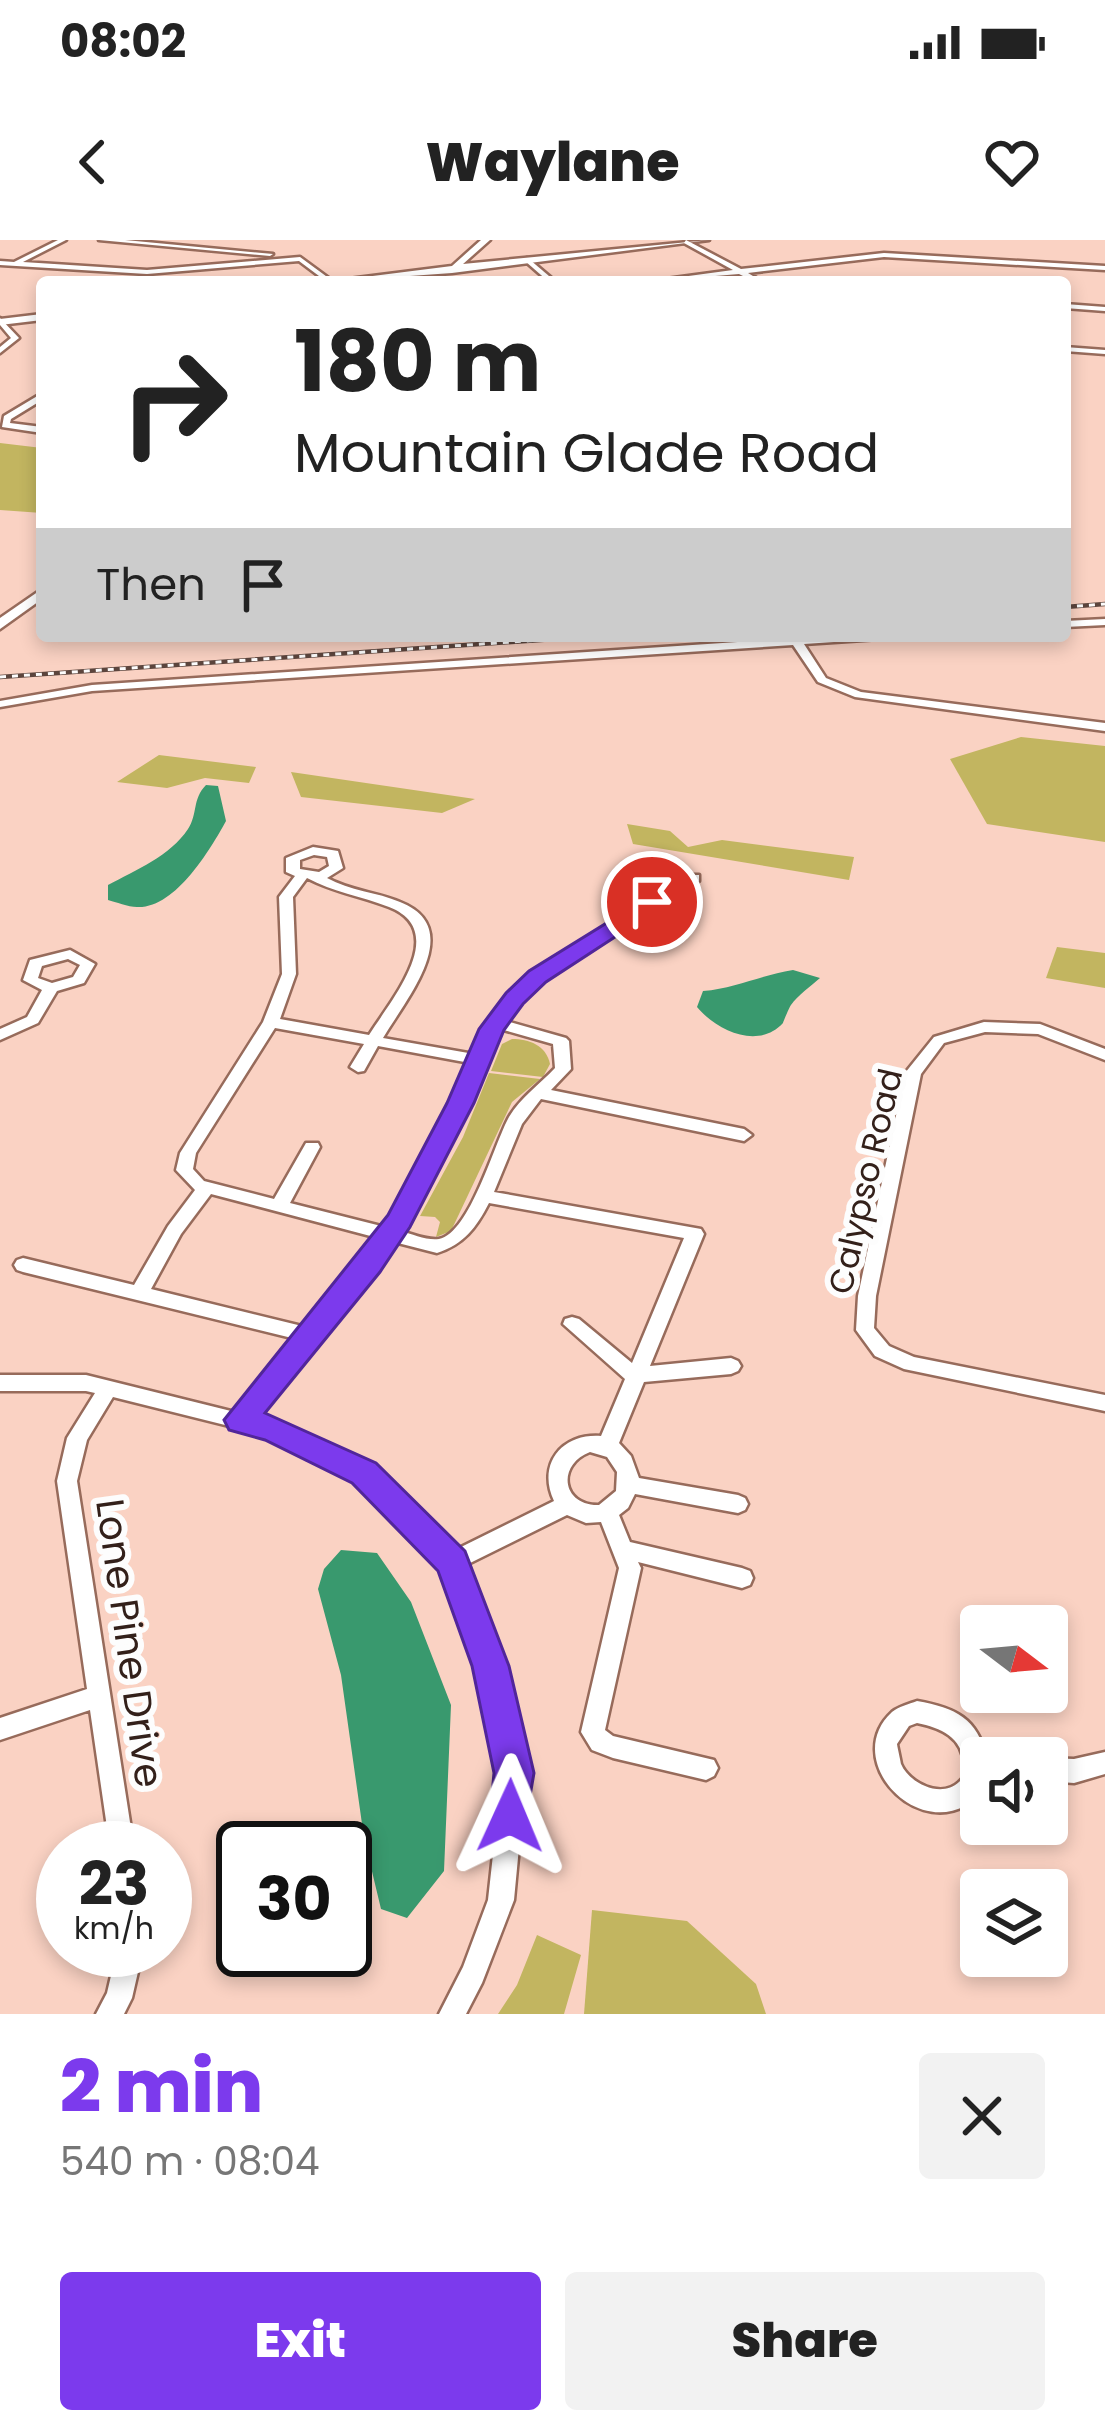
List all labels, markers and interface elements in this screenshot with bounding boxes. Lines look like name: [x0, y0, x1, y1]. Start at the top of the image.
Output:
text: 08:02: [60, 10, 186, 73]
text: Waylane: [426, 124, 679, 200]
icon: back: [60, 129, 126, 195]
icon: heart: [979, 129, 1045, 195]
text: 180 m: [294, 303, 542, 420]
icon: right: [96, 324, 252, 480]
text: Mountain Glade Road: [294, 415, 879, 491]
icon: arrive: [230, 552, 296, 618]
text: Then: [96, 553, 206, 616]
pin: [601, 851, 703, 953]
icon: arrive: [619, 869, 685, 935]
street label: Calypso Road: [817, 1064, 914, 1298]
street label: Lone Pine Drive: [82, 1495, 177, 1791]
north arrow: [960, 1605, 1068, 1713]
map controls: [960, 1605, 1068, 1977]
button: sound: [960, 1737, 1068, 1845]
position arrow: [447, 1753, 573, 1879]
speed limit sign: 30: [216, 1821, 372, 1977]
text: 23: [79, 1842, 149, 1926]
button: layers: [960, 1869, 1068, 1977]
text: km/h: [74, 1907, 154, 1950]
text: 2 min: [60, 2036, 263, 2137]
button: close: [919, 2053, 1045, 2179]
text: 540 m · 08:04: [60, 2134, 320, 2189]
button: Exit: [60, 2272, 541, 2410]
button: Share: [565, 2272, 1045, 2410]

